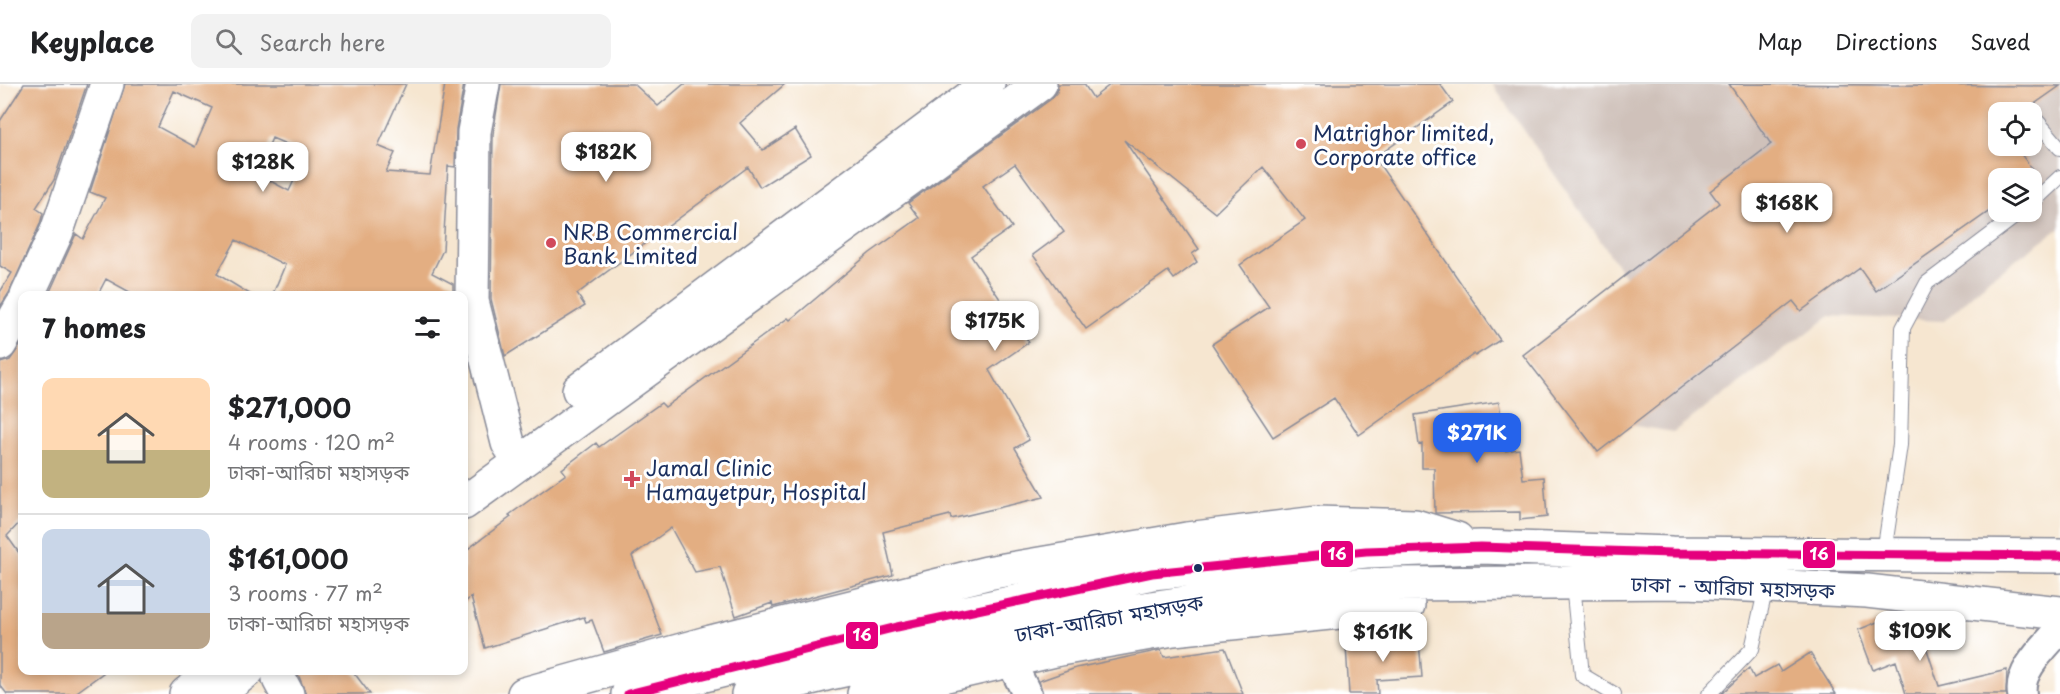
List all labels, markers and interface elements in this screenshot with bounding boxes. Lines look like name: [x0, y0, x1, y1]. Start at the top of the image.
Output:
search box: [191, 14, 611, 68]
text: Keyplace: [30, 20, 155, 63]
icon: search: [212, 25, 245, 58]
text: Search here: [260, 25, 385, 58]
text: Map: [1757, 25, 1802, 57]
text: Directions: [1835, 25, 1937, 57]
text: Saved: [1970, 25, 2030, 57]
map controls: [1988, 102, 2042, 222]
button: locate: [1988, 102, 2042, 156]
place label: Matrighor limited, Corporate office: [1313, 116, 1495, 172]
pin: $182K: [564, 132, 648, 183]
text: $182K: [575, 136, 637, 166]
marker: Matrighor limited, Corporate office: [1294, 137, 1308, 151]
pin: $128K: [221, 142, 305, 193]
text: $128K: [231, 146, 295, 176]
button: layers: [1988, 168, 2042, 222]
pin: $168K: [1745, 183, 1829, 234]
text: $168K: [1755, 187, 1819, 217]
place label: NRB Commercial Bank Limited: [563, 215, 738, 271]
marker: NRB Commercial Bank Limited: [544, 236, 558, 250]
pin: $175K: [953, 301, 1037, 352]
text: $175K: [965, 305, 1025, 335]
text: 7 homes: [42, 308, 146, 347]
icon: filters: [411, 311, 444, 344]
text: $271,000: [228, 388, 351, 427]
icon: home: [90, 402, 162, 474]
pin: $271K: [1435, 413, 1519, 464]
text: $271K: [1447, 417, 1507, 447]
text: 4 rooms · 120 m²: [228, 427, 395, 457]
place label: Jamal Clinic Hamayetpur, Hospital: [646, 451, 867, 507]
text: ঢাকা-আরিচা মহাসড়ক: [228, 457, 409, 487]
marker: Jamal Clinic Hamayetpur, Hospital: [623, 470, 641, 488]
text: $161,000: [228, 539, 348, 578]
line badge: 16: [1320, 540, 1354, 568]
line badge: 16: [1802, 540, 1836, 569]
text: 16: [1328, 541, 1346, 565]
text: 16: [1810, 541, 1828, 565]
icon: home: [90, 553, 162, 625]
unlabelled marker: [1192, 562, 1204, 574]
street label: ঢাকা - আরিচা মহাসড়ক: [1629, 566, 1837, 606]
text: 3 rooms · 77 m²: [228, 578, 383, 608]
street label: ঢাকা-আরিচা মহাসড়ক: [1011, 585, 1207, 649]
text: ঢাকা-আরিচা মহাসড়ক: [228, 608, 409, 638]
pin: $109K: [1878, 611, 1962, 662]
pin: $161K: [1341, 612, 1425, 663]
text: $109K: [1889, 615, 1951, 645]
text: $161K: [1353, 616, 1413, 646]
line badge: 16: [845, 621, 879, 650]
text: 16: [853, 622, 871, 646]

